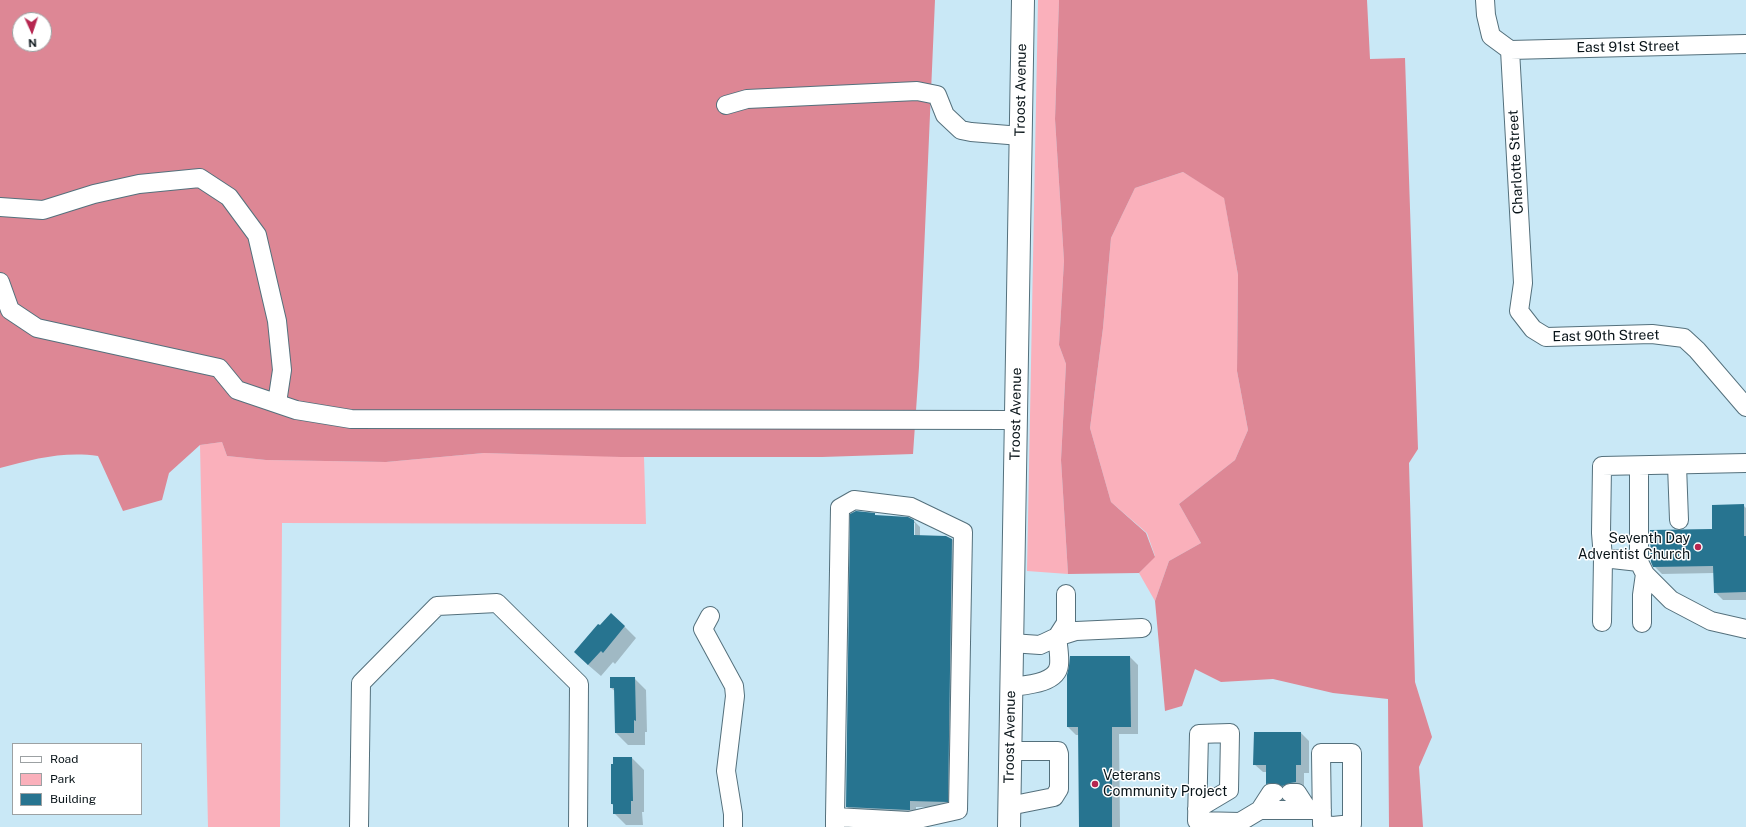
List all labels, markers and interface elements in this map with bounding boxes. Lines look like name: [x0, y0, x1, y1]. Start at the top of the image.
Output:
north arrow: [12, 12, 52, 52]
text: N: [28, 37, 37, 49]
street label: East 91st Street: [1576, 38, 1680, 56]
street label: Troost Avenue: [1012, 43, 1030, 137]
street label: Charlotte Street: [1505, 109, 1527, 215]
street label: East 90th Street: [1552, 327, 1660, 345]
street label: Troost Avenue: [1007, 367, 1025, 461]
place label: Seventh Day Adventist Church: [1578, 531, 1690, 564]
marker: Seventh Day Adventist Church: [1693, 542, 1703, 552]
street label: Troost Avenue: [1001, 690, 1019, 784]
legend: [12, 743, 142, 815]
text: Road: [50, 752, 78, 766]
place label: Veterans Community Project: [1103, 768, 1227, 800]
text: Park: [50, 772, 76, 786]
marker: Veterans Community Project: [1090, 779, 1100, 789]
text: Building: [50, 792, 96, 806]

